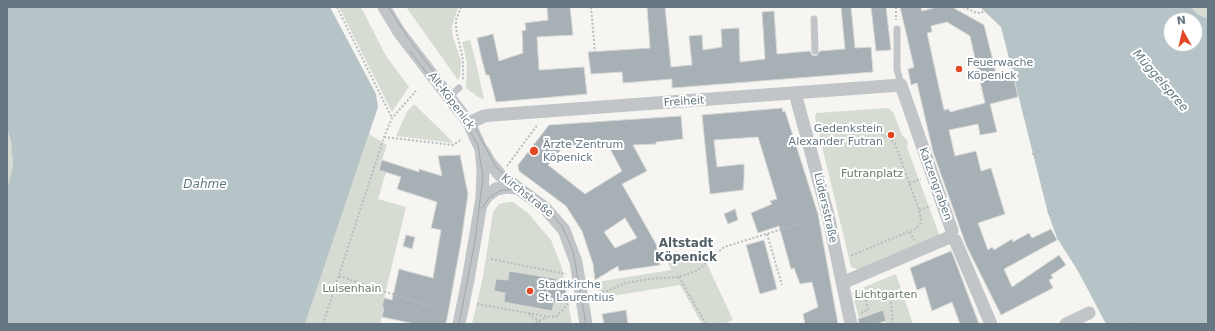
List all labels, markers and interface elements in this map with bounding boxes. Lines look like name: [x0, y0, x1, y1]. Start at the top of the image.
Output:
north arrow: [1163, 12, 1203, 52]
text: N: [1176, 14, 1187, 28]
water label: Müggelspree: [1129, 47, 1191, 115]
place label: Feuerwache Köpenick: [967, 56, 1033, 82]
marker: Feuerwache Köpenick: [954, 64, 964, 74]
street label: Alt-Köpenick: [425, 70, 477, 132]
street label: Freiheit: [663, 94, 705, 110]
place label: Gedenkstein Alexander Futran: [789, 122, 883, 148]
marker: Gedenkstein Alexander Futran: [886, 130, 896, 140]
place label: Ärzte Zentrum Köpenick: [543, 138, 623, 164]
marker: Ärzte Zentrum Köpenick: [528, 145, 540, 157]
street label: Katzengraben: [916, 146, 954, 222]
park label: Futranplatz: [841, 167, 903, 181]
street label: Lüdersstraße: [810, 171, 840, 245]
street label: Kirchstraße: [498, 172, 556, 220]
water label: Dahme: [183, 178, 227, 192]
district label: Altstadt Köpenick: [655, 237, 717, 265]
place label: Stadtkirche St. Laurentius: [538, 278, 614, 304]
park label: Luisenhain: [322, 282, 382, 296]
marker: Stadtkirche St. Laurentius: [525, 286, 535, 296]
park label: Lichtgarten: [855, 288, 917, 302]

